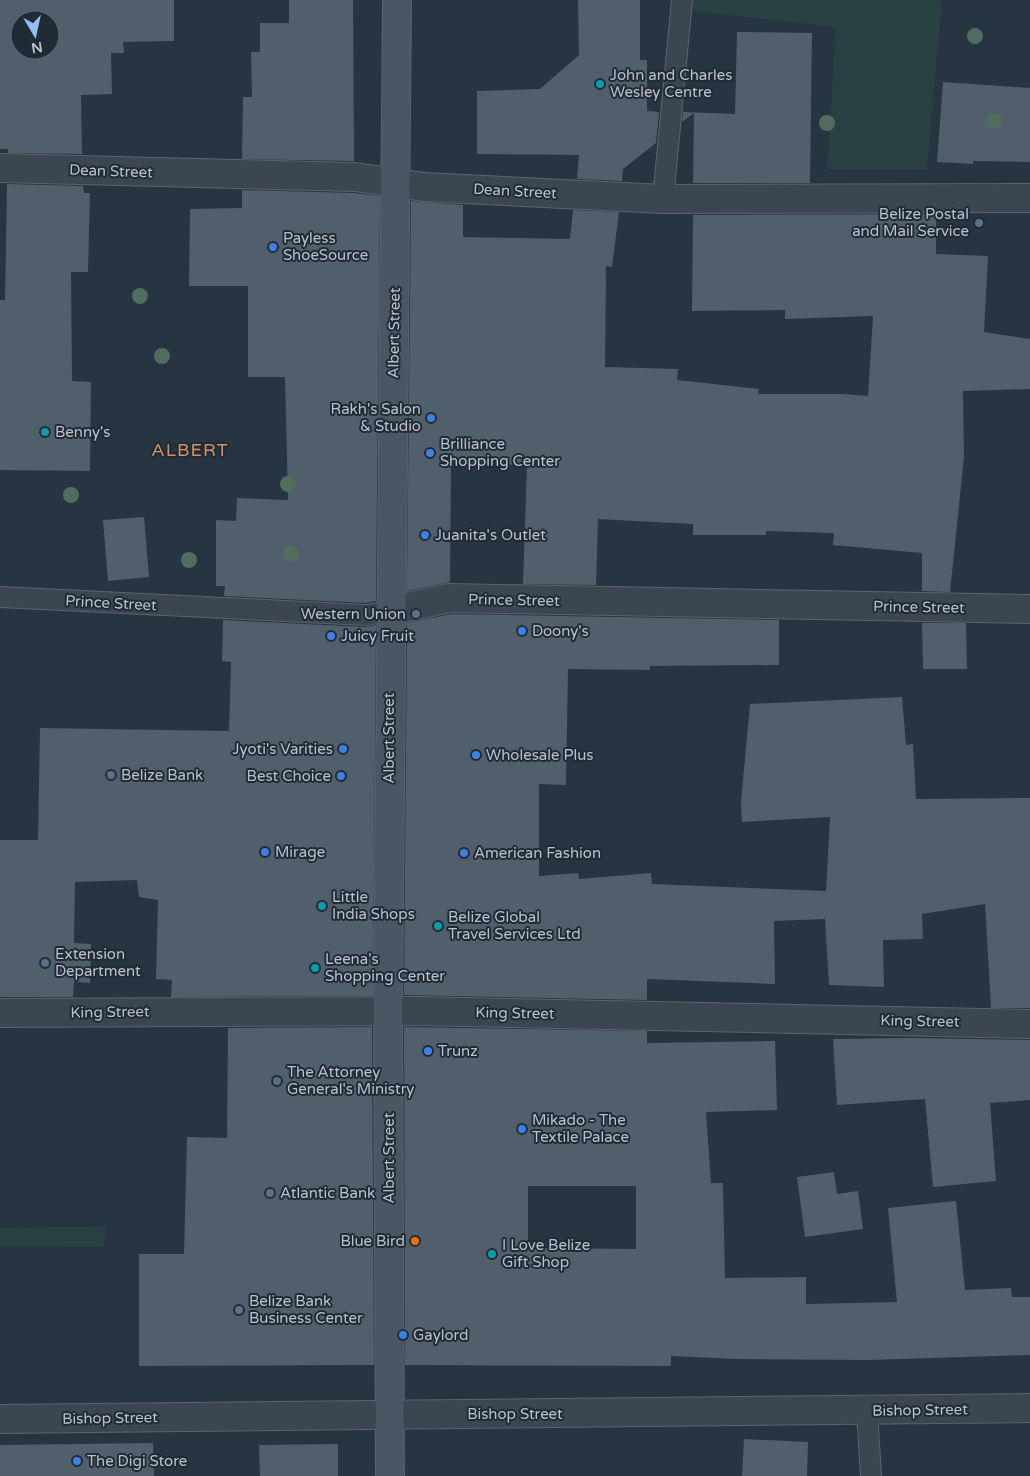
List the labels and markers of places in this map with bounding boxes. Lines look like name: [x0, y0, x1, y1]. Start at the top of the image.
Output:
place label: John and Charles Wesley Centre: [610, 66, 732, 101]
marker: John and Charles Wesley Centre: [594, 78, 606, 90]
place label: Belize Postal and Mail Service: [852, 205, 969, 240]
marker: Belize Postal and Mail Service: [973, 217, 985, 229]
place label: Payless ShoeSource: [283, 229, 368, 264]
marker: Payless ShoeSource: [267, 241, 279, 253]
place label: Rakh's Salon & Studio: [330, 400, 421, 435]
marker: Rakh's Salon & Studio: [425, 412, 437, 424]
place label: Benny's: [55, 423, 111, 441]
marker: Benny's: [39, 426, 51, 438]
place label: Brilliance Shopping Center: [440, 435, 560, 470]
marker: Brilliance Shopping Center: [424, 447, 436, 459]
place label: Juanita's Outlet: [435, 526, 546, 544]
marker: Juanita's Outlet: [419, 529, 431, 541]
place label: Western Union: [301, 605, 406, 623]
marker: Western Union: [410, 608, 422, 620]
place label: Doony's: [532, 622, 589, 640]
marker: Doony's: [516, 625, 528, 637]
place label: Juicy Fruit: [341, 627, 414, 645]
marker: Juicy Fruit: [325, 630, 337, 642]
place label: Jyoti's Varities: [232, 740, 333, 758]
marker: Jyoti's Varities: [337, 743, 349, 755]
place label: Wholesale Plus: [486, 746, 593, 764]
marker: Wholesale Plus: [470, 749, 482, 761]
place label: Belize Bank: [121, 766, 203, 784]
place label: Best Choice: [247, 767, 331, 785]
marker: Belize Bank: [105, 769, 117, 781]
marker: Best Choice: [335, 770, 347, 782]
place label: Mirage: [275, 843, 325, 861]
place label: American Fashion: [474, 844, 601, 862]
marker: Mirage: [259, 846, 271, 858]
marker: American Fashion: [458, 847, 470, 859]
place label: Little India Shops: [332, 888, 415, 923]
marker: Little India Shops: [316, 900, 328, 912]
place label: Belize Global Travel Services Ltd: [448, 908, 581, 943]
marker: Belize Global Travel Services Ltd: [432, 920, 444, 932]
place label: Extension Department: [55, 945, 141, 980]
place label: Leena's Shopping Center: [325, 950, 445, 985]
marker: Extension Department: [39, 957, 51, 969]
marker: Leena's Shopping Center: [309, 962, 321, 974]
place label: Trunz: [438, 1042, 478, 1060]
marker: Trunz: [422, 1045, 434, 1057]
place label: The Attorney General's Ministry: [287, 1063, 414, 1098]
marker: The Attorney General's Ministry: [271, 1075, 283, 1087]
place label: Mikado - The Textile Palace: [532, 1111, 629, 1146]
marker: Mikado - The Textile Palace: [516, 1123, 528, 1135]
place label: Atlantic Bank: [280, 1184, 375, 1202]
marker: Atlantic Bank: [264, 1187, 276, 1199]
place label: Blue Bird: [340, 1232, 405, 1250]
marker: Blue Bird: [409, 1235, 421, 1247]
place label: I Love Belize Gift Shop: [502, 1236, 590, 1271]
marker: I Love Belize Gift Shop: [486, 1248, 498, 1260]
place label: Belize Bank Business Center: [249, 1292, 363, 1327]
marker: Belize Bank Business Center: [233, 1304, 245, 1316]
place label: Gaylord: [413, 1326, 469, 1344]
marker: Gaylord: [397, 1329, 409, 1341]
place label: The Digi Store: [87, 1452, 187, 1470]
marker: The Digi Store: [71, 1455, 83, 1467]

